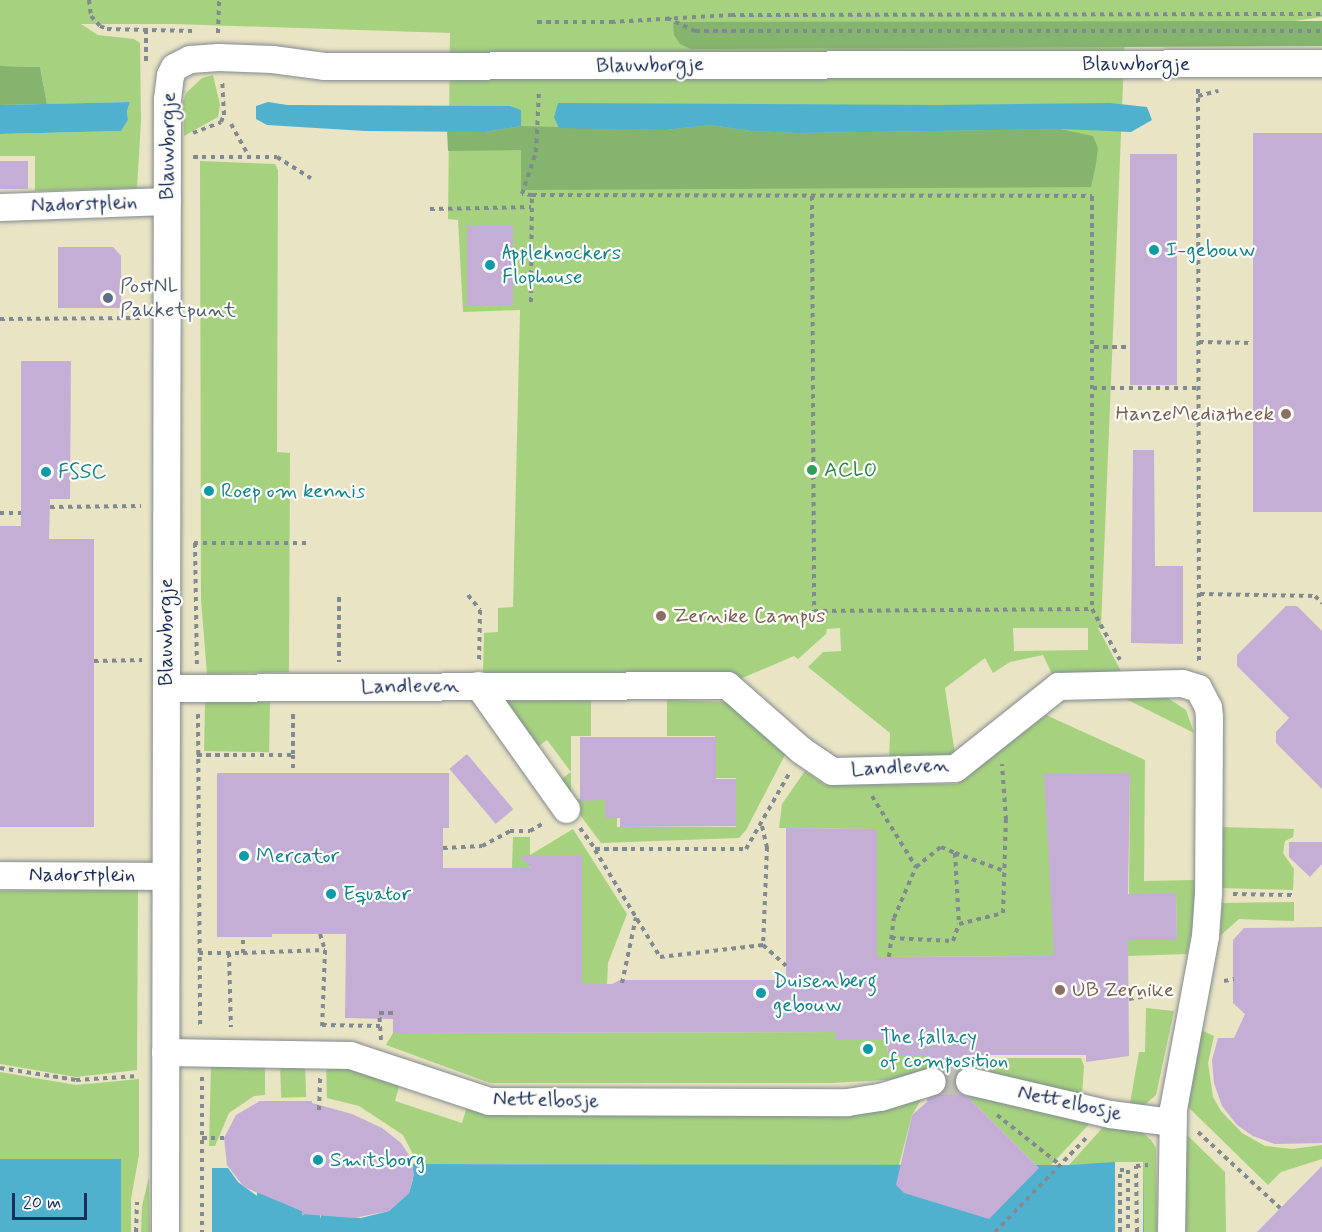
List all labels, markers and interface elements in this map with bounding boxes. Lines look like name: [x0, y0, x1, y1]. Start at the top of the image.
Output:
street label: Blauwborgje: [596, 51, 704, 79]
street label: Blauwborgje: [1082, 51, 1190, 77]
street label: Blauwborgje: [154, 92, 182, 200]
street label: Nadorstplein: [30, 190, 138, 218]
place label: I-gebouw: [1166, 237, 1255, 263]
place label: Appleknockers Flophouse: [502, 240, 621, 290]
marker: I-gebouw: [1147, 243, 1161, 257]
marker: Appleknockers Flophouse: [483, 258, 497, 272]
place label: PostNL Pakketpunt: [120, 273, 236, 323]
marker: PostNL Pakketpunt: [101, 291, 115, 305]
place label: HanzeMediatheek: [1116, 401, 1274, 427]
marker: HanzeMediatheek: [1279, 407, 1293, 421]
place label: ACLO: [824, 457, 877, 483]
place label: FSSC: [58, 459, 107, 485]
marker: ACLO: [805, 463, 819, 477]
marker: FSSC: [39, 465, 53, 479]
place label: Roep om kennis: [221, 478, 360, 504]
marker: Roep om kennis: [202, 484, 216, 498]
street label: Blauwborgje: [153, 578, 179, 686]
place label: Zernike Campus: [673, 603, 825, 629]
marker: Zernike Campus: [654, 609, 668, 623]
street label: Landleven: [361, 673, 459, 699]
street label: Landleven: [850, 752, 950, 782]
place label: Mercator: [256, 843, 339, 869]
marker: Mercator: [237, 849, 251, 863]
street label: Nadorstplein: [29, 862, 135, 888]
place label: Equator: [343, 881, 411, 907]
marker: Equator: [324, 887, 338, 901]
place label: Duisenberg gebouw: [773, 968, 877, 1018]
place label: UB Zernike: [1072, 977, 1180, 1003]
marker: UB Zernike: [1053, 983, 1067, 997]
marker: Duisenberg gebouw: [754, 986, 768, 1000]
place label: The fallacy of composition: [880, 1024, 1005, 1074]
marker: The fallacy of composition: [861, 1042, 875, 1056]
street label: Nettelbosje: [1015, 1080, 1125, 1126]
street label: Nettelbosje: [493, 1086, 599, 1114]
place label: Smitsborg: [330, 1147, 425, 1173]
marker: Smitsborg: [311, 1153, 325, 1167]
scale bar: [15, 1181, 90, 1219]
text: 20 m: [23, 1191, 61, 1215]

